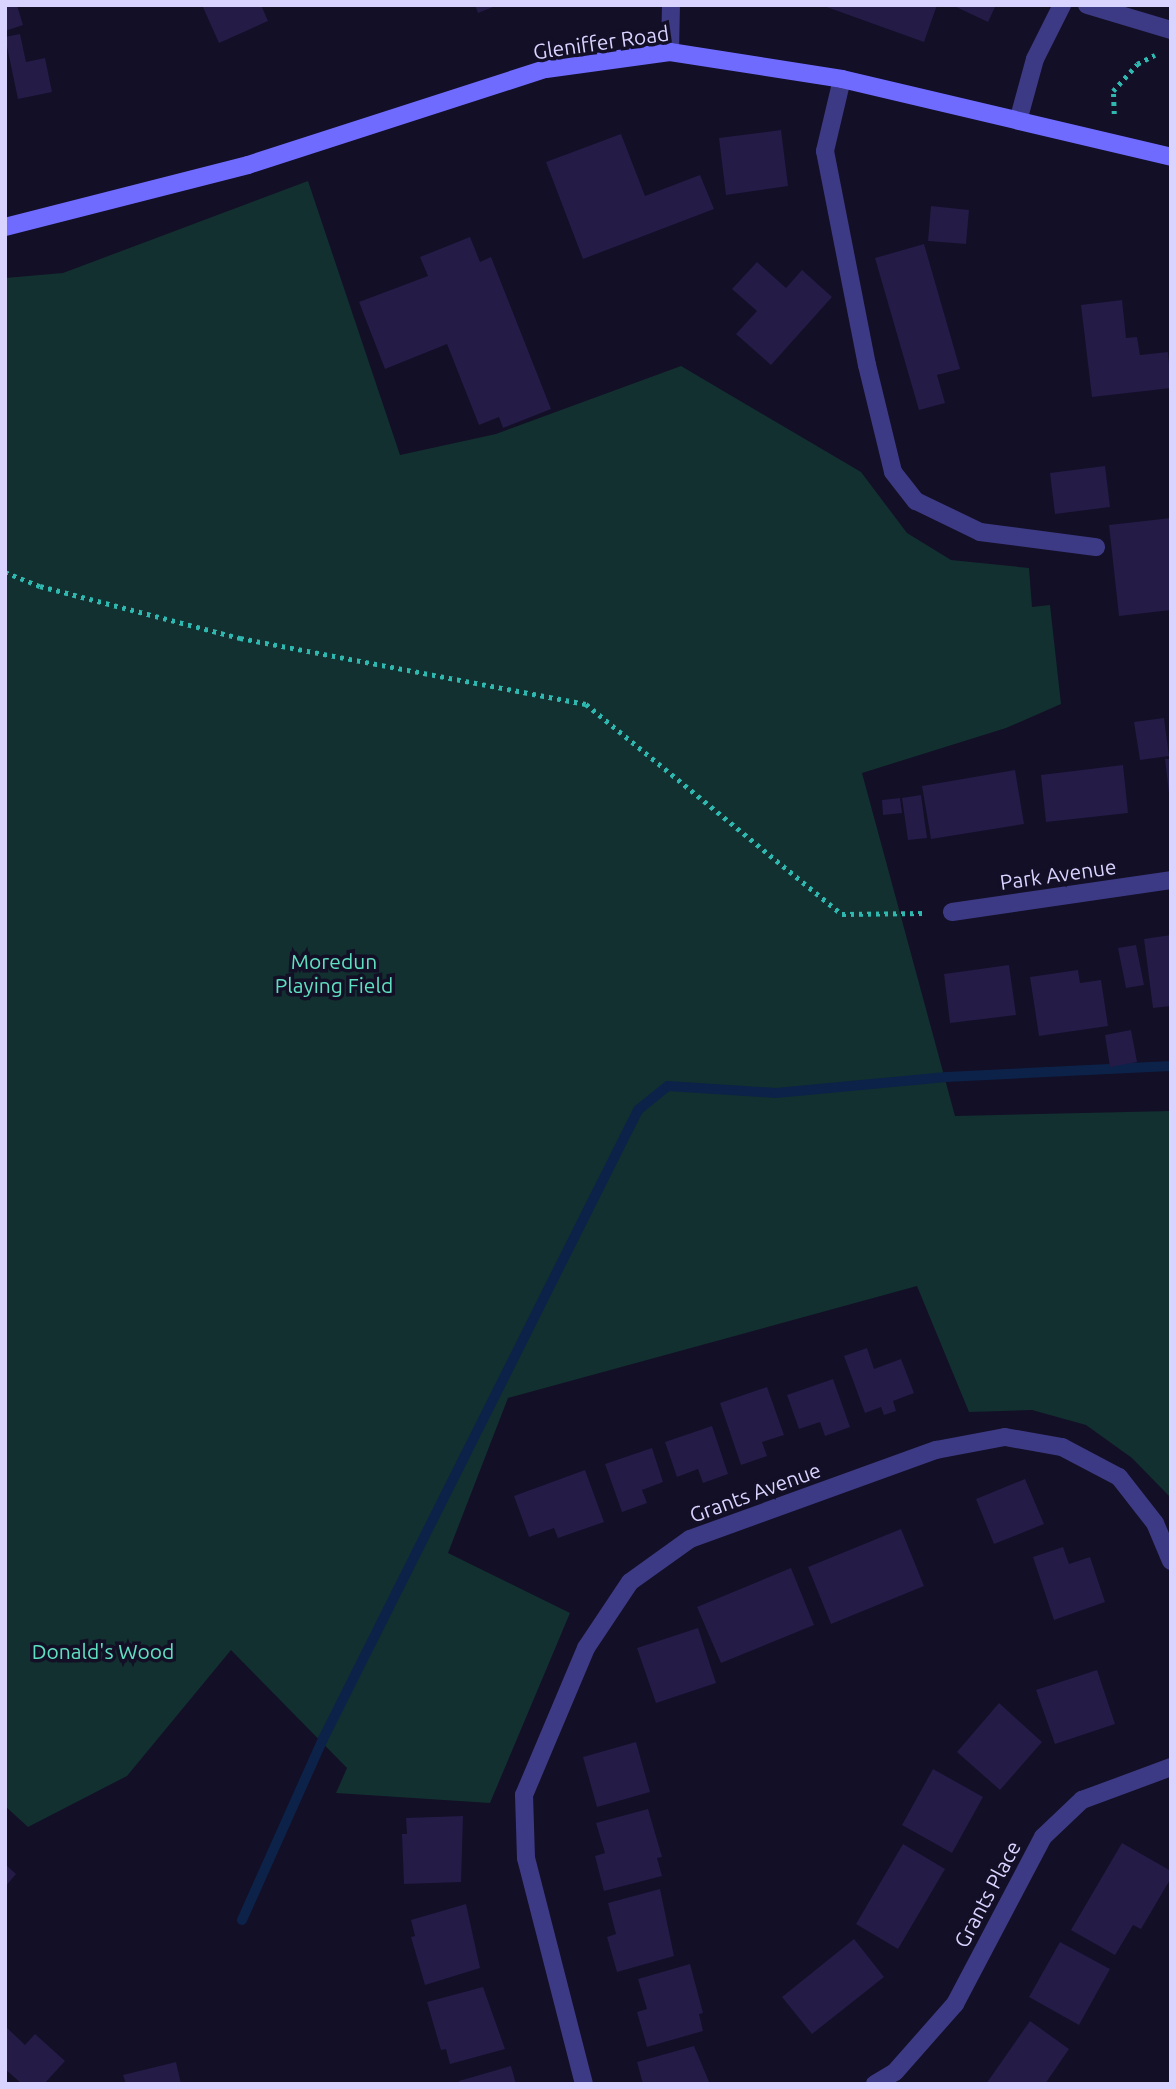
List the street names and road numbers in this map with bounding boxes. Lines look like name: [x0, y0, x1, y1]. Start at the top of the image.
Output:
street label: Gleniffer Road: [531, 20, 671, 64]
street label: Park Avenue: [998, 853, 1118, 895]
street label: Grants Avenue: [686, 1457, 824, 1527]
street label: Grants Place: [948, 1836, 1026, 1952]

